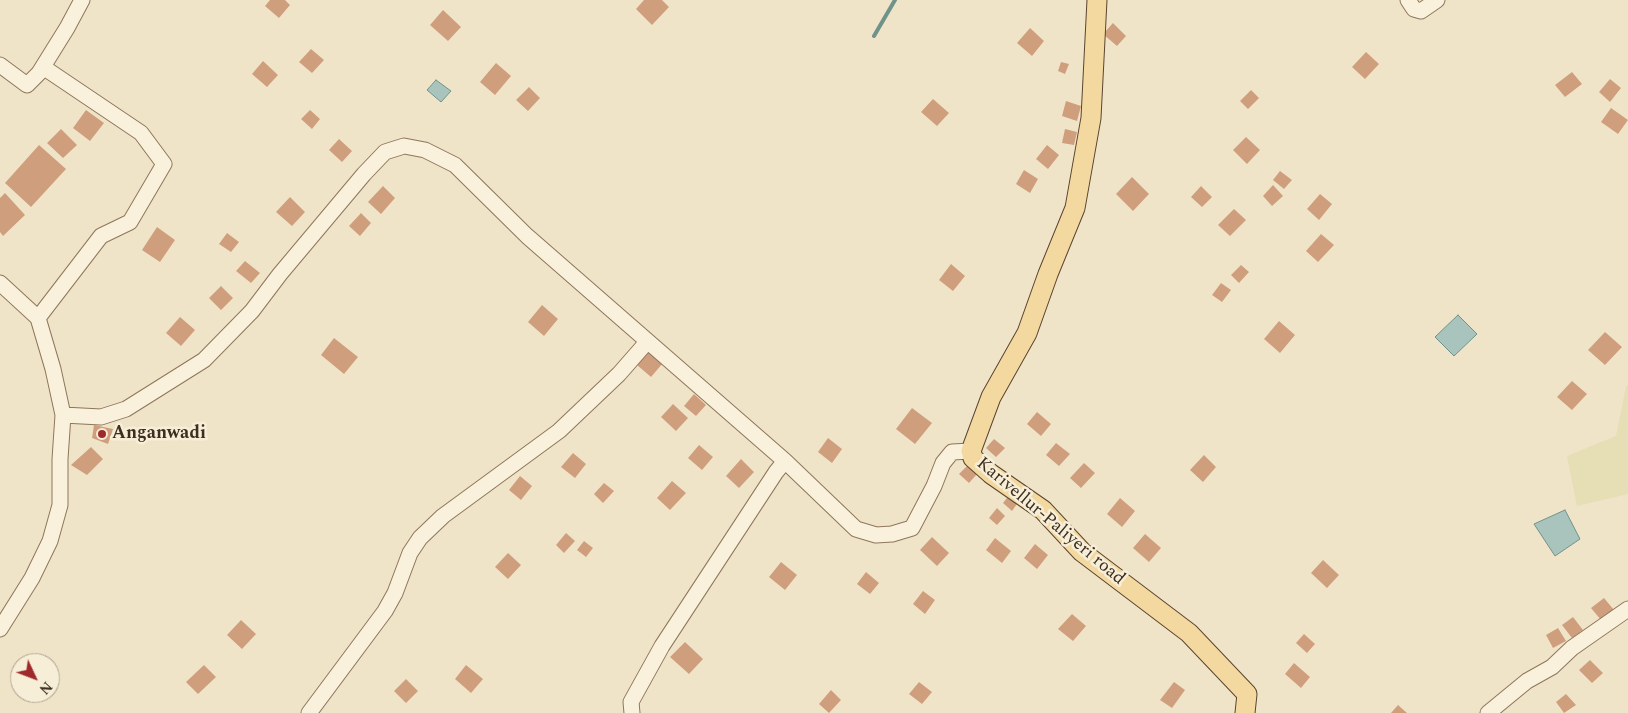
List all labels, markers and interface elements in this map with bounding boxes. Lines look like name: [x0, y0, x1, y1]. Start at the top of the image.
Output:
place label: Anganwadi: [112, 423, 206, 445]
marker: Anganwadi: [96, 428, 108, 440]
street label: Karivellur-Paliyeri road: [971, 454, 1129, 590]
north arrow: [10, 653, 60, 703]
text: N: [34, 677, 57, 699]

